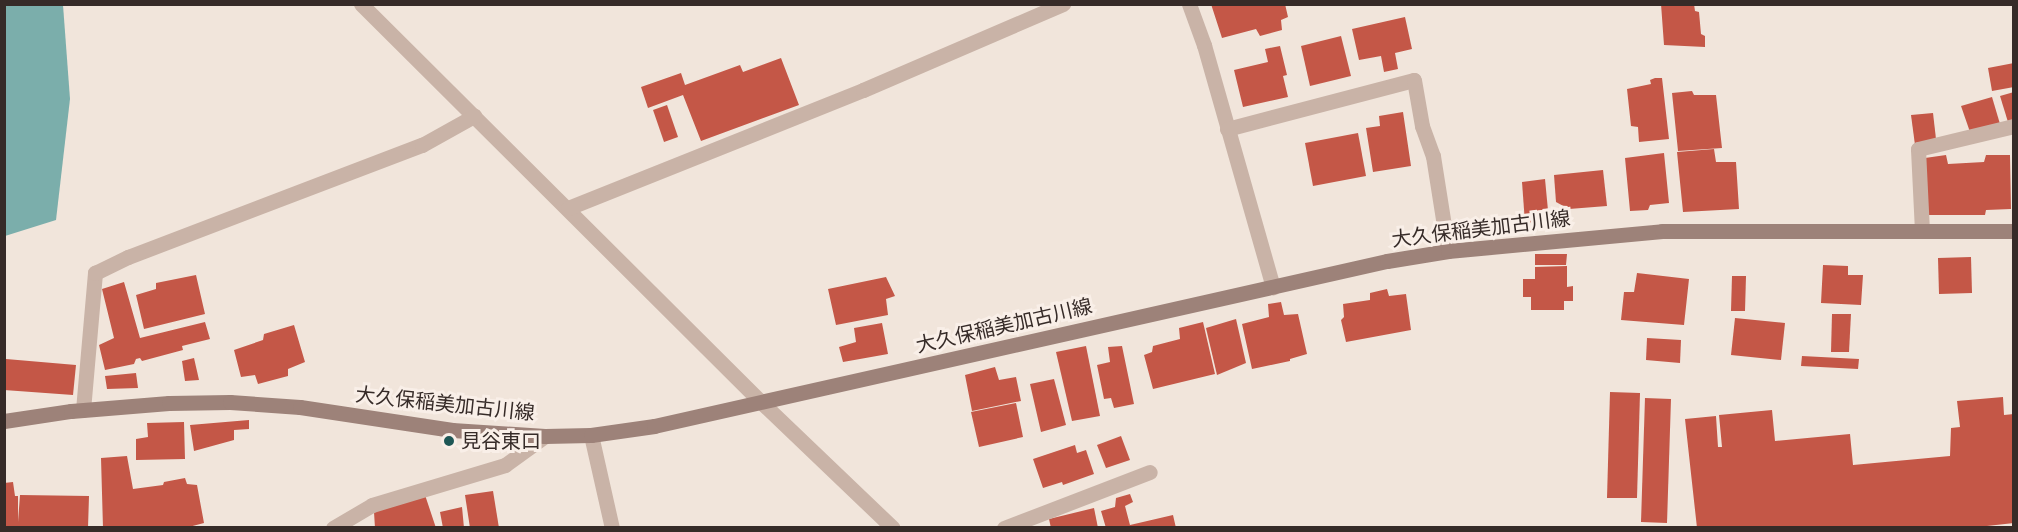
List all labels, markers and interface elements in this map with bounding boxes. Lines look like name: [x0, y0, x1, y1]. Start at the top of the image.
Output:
street label: 大久保稲美加古川線: [1390, 206, 1572, 252]
street label: 大久保稲美加古川線: [914, 294, 1094, 358]
street label: 大久保稲美加古川線: [354, 383, 536, 425]
place label: 見谷東口: [461, 429, 541, 453]
marker: 見谷東口: [442, 434, 456, 448]

